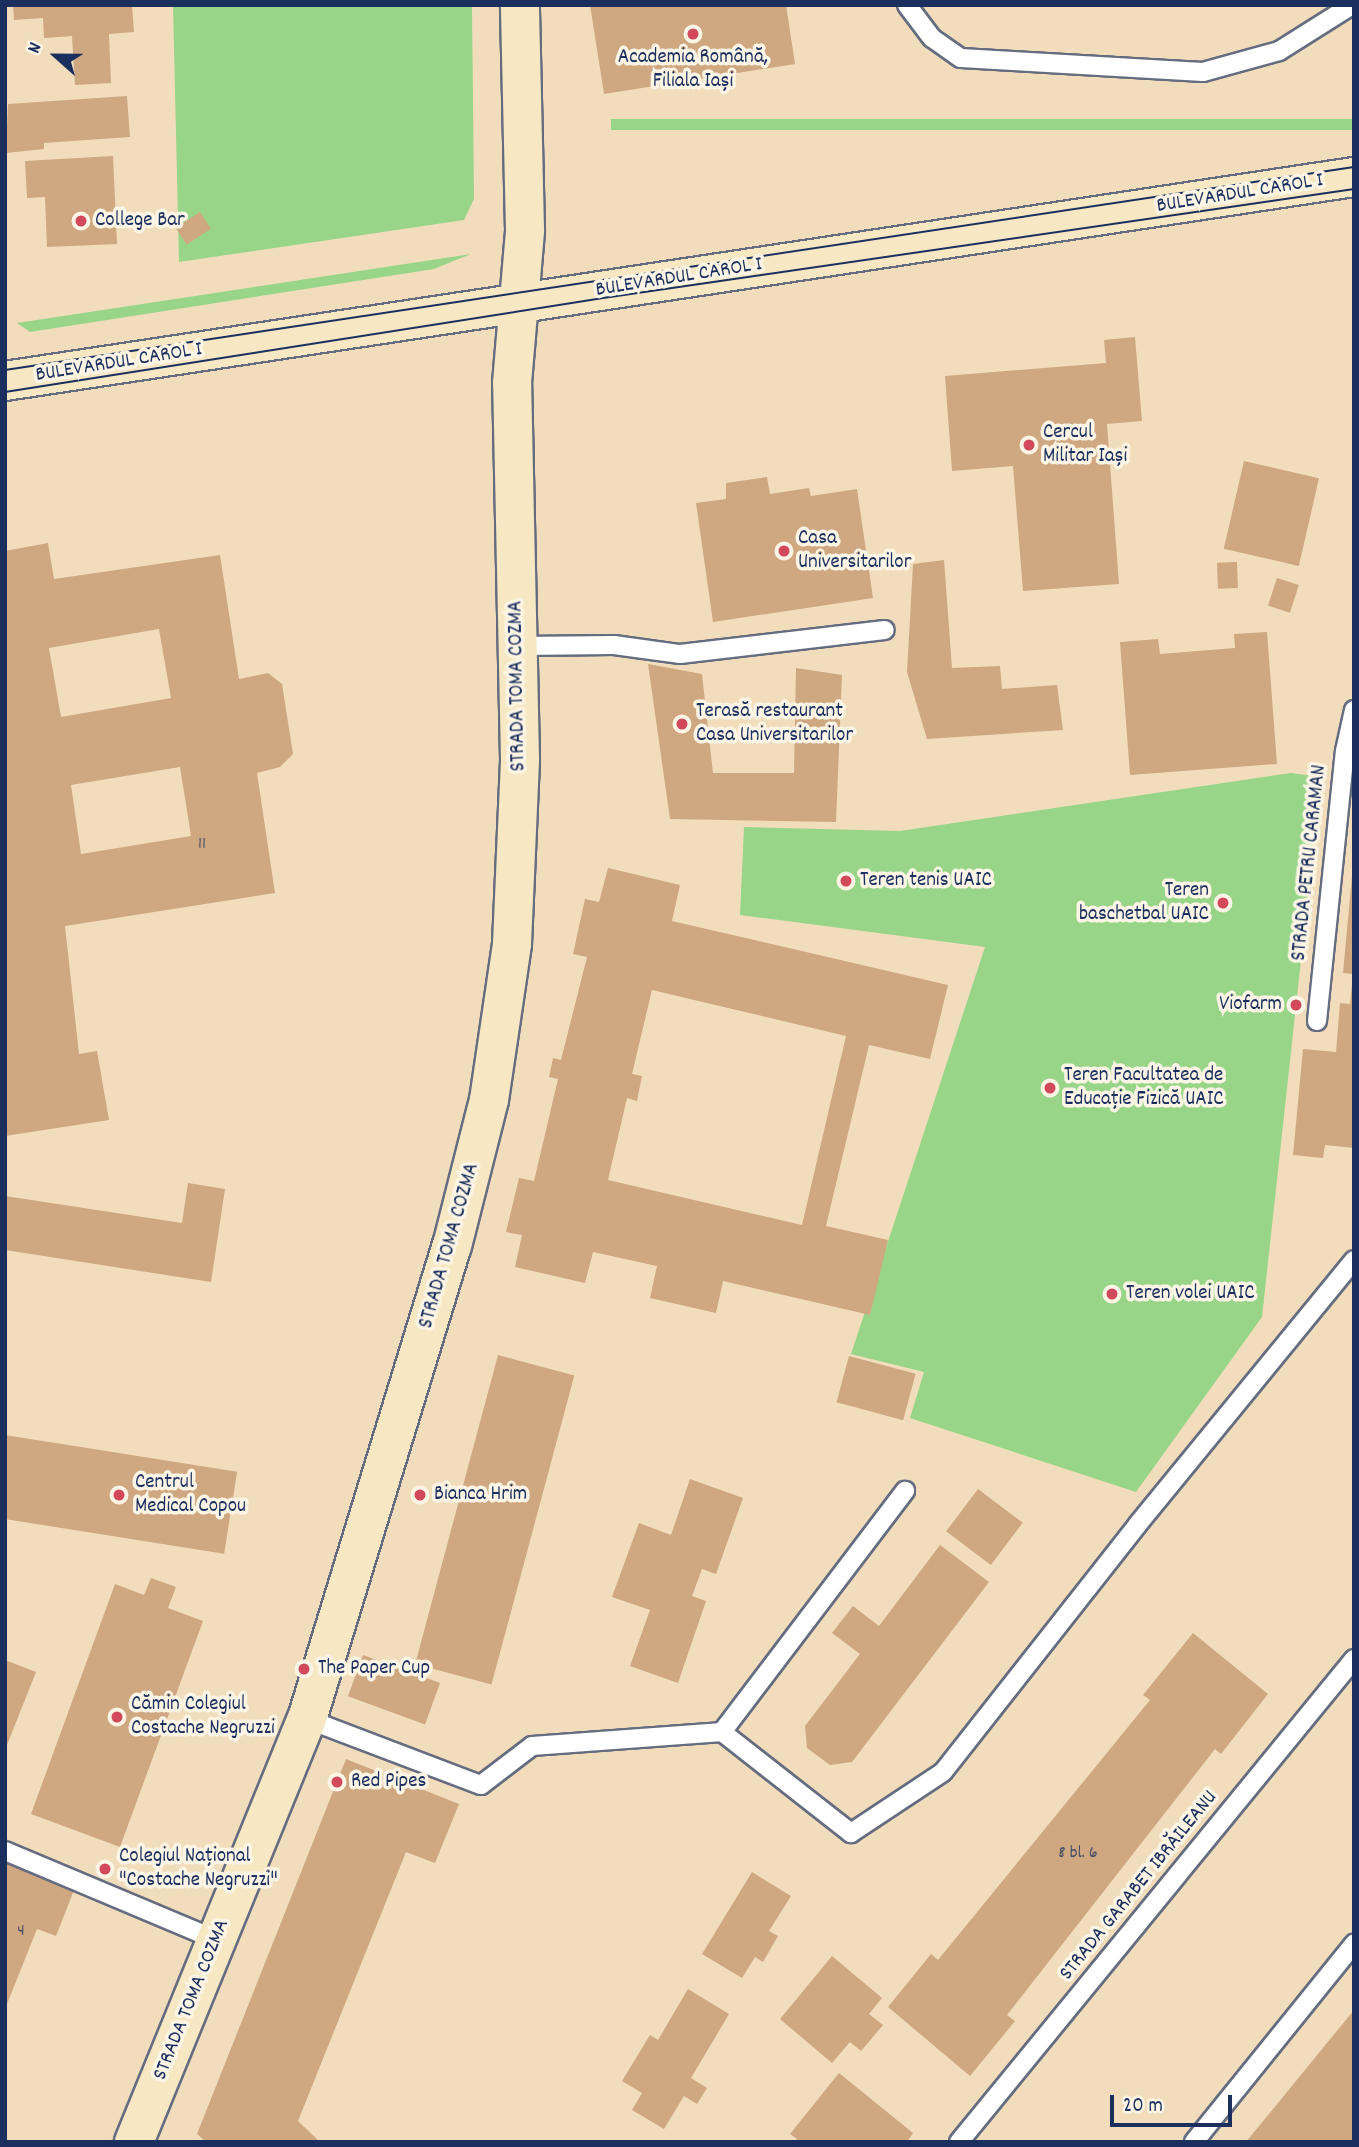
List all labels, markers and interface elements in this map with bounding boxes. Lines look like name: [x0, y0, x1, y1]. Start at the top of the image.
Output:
north arrow: [21, 21, 91, 91]
marker: Academia Română, Filiala Iași: [685, 26, 701, 42]
text: N: [22, 39, 50, 58]
place label: Academia Română, Filiala Iași: [618, 45, 768, 95]
street label: BULEVARDUL CAROL I: [1155, 168, 1325, 220]
place label: College Bar: [95, 208, 185, 234]
marker: College Bar: [73, 213, 89, 229]
street label: BULEVARDUL CAROL I: [594, 252, 764, 304]
street label: BULEVARDUL CAROL I: [34, 337, 204, 389]
place label: Cercul Militar Iași: [1043, 420, 1127, 470]
marker: Cercul Militar Iași: [1021, 437, 1037, 453]
place label: Casa Universitarilor: [798, 526, 912, 576]
marker: Casa Universitarilor: [776, 543, 792, 559]
street label: STRADA TOMA COZMA: [504, 600, 532, 772]
place label: Terasă restaurant Casa Universitarilor: [696, 699, 853, 749]
marker: Terasă restaurant Casa Universitarilor: [674, 716, 690, 732]
street label: STRADA PETRU CARAMAN: [1287, 764, 1333, 962]
house number: 11: [198, 834, 206, 856]
place label: Teren tenis UAIC: [860, 868, 992, 894]
marker: Teren tenis UAIC: [838, 873, 854, 889]
place label: Teren baschetbal UAIC: [1079, 878, 1209, 928]
marker: Teren baschetbal UAIC: [1215, 895, 1231, 911]
place label: Viofarm: [1219, 992, 1282, 1018]
marker: Viofarm: [1288, 997, 1304, 1013]
place label: Teren Facultatea de Educație Fizică UAIC: [1064, 1063, 1224, 1113]
marker: Teren Facultatea de Educație Fizică UAIC: [1042, 1080, 1058, 1096]
street label: STRADA TOMA COZMA: [414, 1160, 486, 1332]
place label: Teren volei UAIC: [1126, 1281, 1255, 1307]
marker: Teren volei UAIC: [1104, 1286, 1120, 1302]
place label: Centrul Medical Copou: [135, 1470, 246, 1520]
place label: Bianca Hrim: [434, 1482, 527, 1508]
marker: Centrul Medical Copou: [109, 1485, 129, 1505]
marker: Bianca Hrim: [412, 1487, 428, 1503]
place label: The Paper Cup: [318, 1656, 430, 1682]
marker: The Paper Cup: [296, 1661, 312, 1677]
place label: Cămin Colegiul Costache Negruzzi: [131, 1692, 275, 1742]
marker: Cămin Colegiul Costache Negruzzi: [109, 1709, 125, 1725]
place label: Red Pipes: [351, 1769, 426, 1795]
marker: Red Pipes: [329, 1774, 345, 1790]
street label: STRADA GARABET IBRĂILEANU: [1055, 1786, 1223, 1986]
house number: 8 bl. 6: [1058, 1843, 1098, 1865]
place label: Colegiul Național "Costache Negruzzi": [119, 1844, 278, 1894]
marker: Colegiul Național "Costache Negruzzi": [97, 1861, 113, 1877]
street label: STRADA TOMA COZMA: [148, 1916, 236, 2084]
house number: 4: [17, 1921, 25, 1943]
scale bar: [1114, 2080, 1236, 2124]
text: 20 m: [1123, 2092, 1163, 2122]

